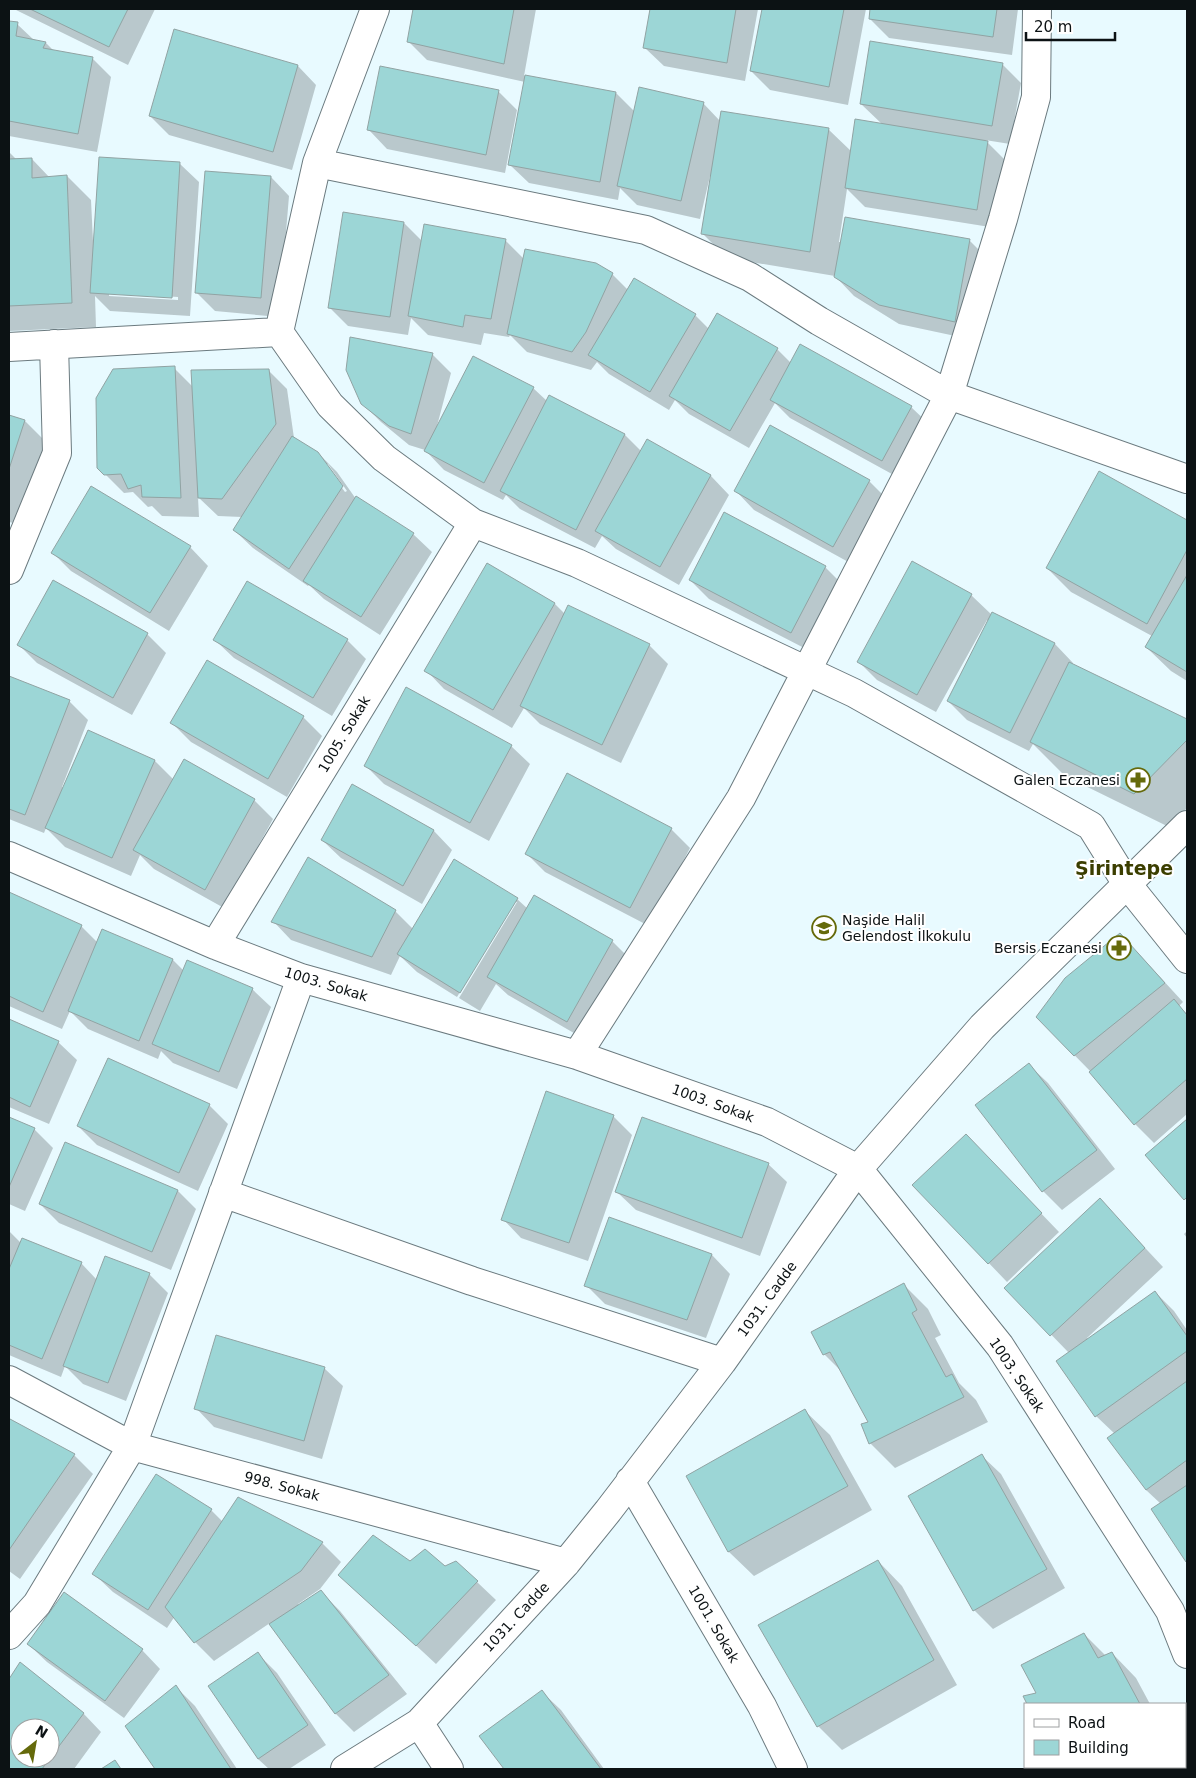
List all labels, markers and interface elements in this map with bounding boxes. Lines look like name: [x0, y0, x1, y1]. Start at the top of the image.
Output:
scale bar: [1026, 10, 1115, 42]
text: 20 m: [1034, 18, 1072, 36]
street label: 1005. Sokak: [315, 692, 374, 775]
pharmacy icon: Galen Eczanesi: [1125, 767, 1151, 793]
place label: Galen Eczanesi: [1014, 772, 1120, 788]
district label: Şirintepe: [1075, 857, 1173, 879]
place label: Naşide Halil Gelendost İlkokulu: [842, 912, 971, 944]
school or university icon: Naşide Halil Gelendost İlkokulu: [811, 915, 837, 941]
pharmacy icon: Bersis Eczanesi: [1106, 935, 1132, 961]
place label: Bersis Eczanesi: [994, 940, 1102, 956]
street label: 1003. Sokak: [282, 964, 371, 1005]
street label: 1003. Sokak: [670, 1081, 757, 1126]
street label: 1031. Cadde: [734, 1258, 800, 1340]
street label: 1003. Sokak: [986, 1335, 1048, 1416]
street label: 998. Sokak: [242, 1468, 322, 1504]
street label: 1031. Cadde: [480, 1579, 552, 1655]
street label: 1001. Sokak: [685, 1583, 743, 1666]
legend: [1024, 1703, 1186, 1768]
text: Road: [1068, 1714, 1106, 1732]
north arrow: [10, 1718, 60, 1768]
text: N: [33, 1722, 51, 1742]
text: Building: [1068, 1739, 1129, 1757]

